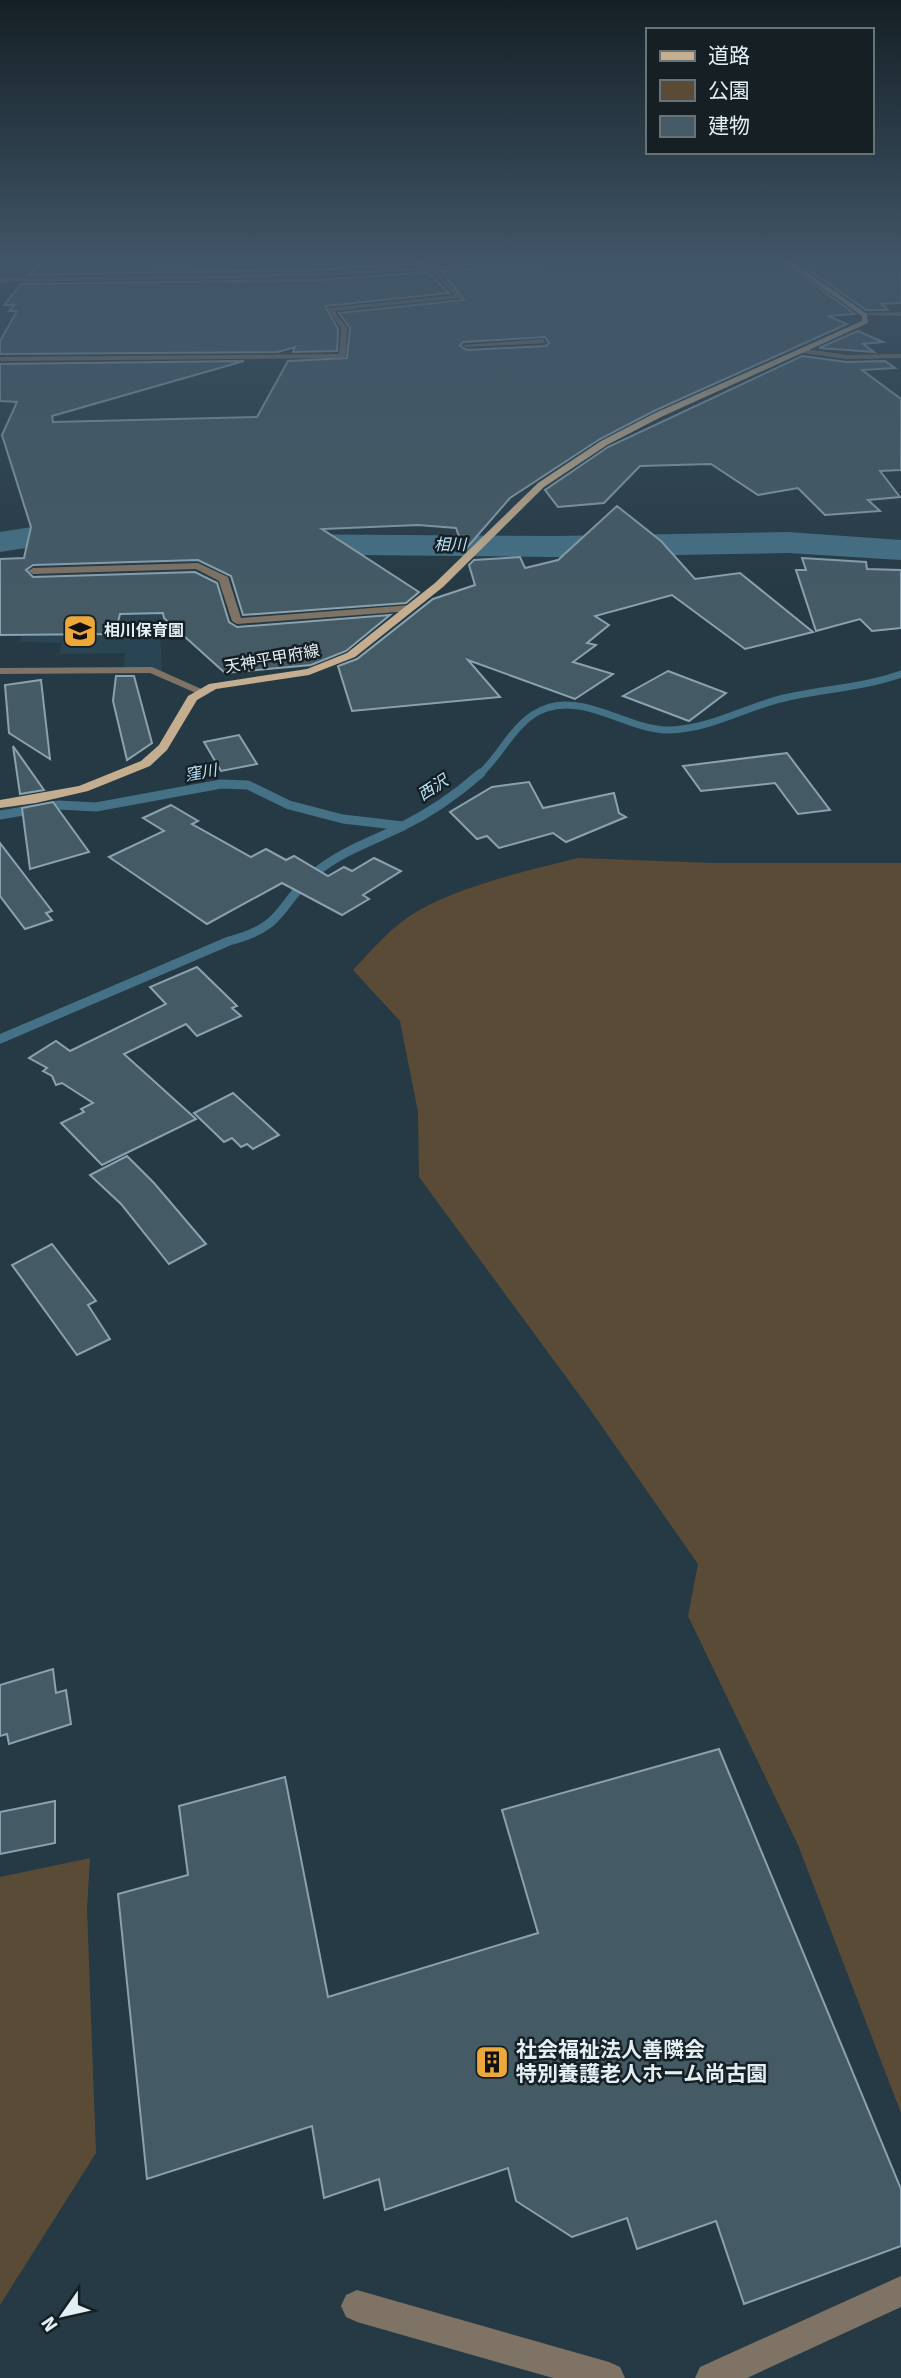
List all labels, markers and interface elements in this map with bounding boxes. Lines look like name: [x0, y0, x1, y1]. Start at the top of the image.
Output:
legend: [646, 28, 873, 154]
text: 道路: [708, 43, 750, 69]
text: 公園: [708, 78, 750, 104]
text: 建物: [708, 113, 750, 139]
water label: 相川: [434, 535, 468, 555]
school or university icon: 相川保育園: [61, 612, 99, 650]
place label: 相川保育園: [104, 621, 184, 641]
street label: 天神平甲府線: [223, 641, 321, 677]
water label: 窪川: [183, 760, 220, 786]
water label: 西沢: [414, 770, 454, 805]
place label: 社会福祉法人善隣会 特別養護老人ホーム尚古園: [516, 2037, 767, 2087]
building icon: 社会福祉法人善隣会 特別養護老人ホーム尚古園: [473, 2043, 511, 2081]
north arrow: [28, 2280, 98, 2350]
text: N: [36, 2312, 63, 2336]

